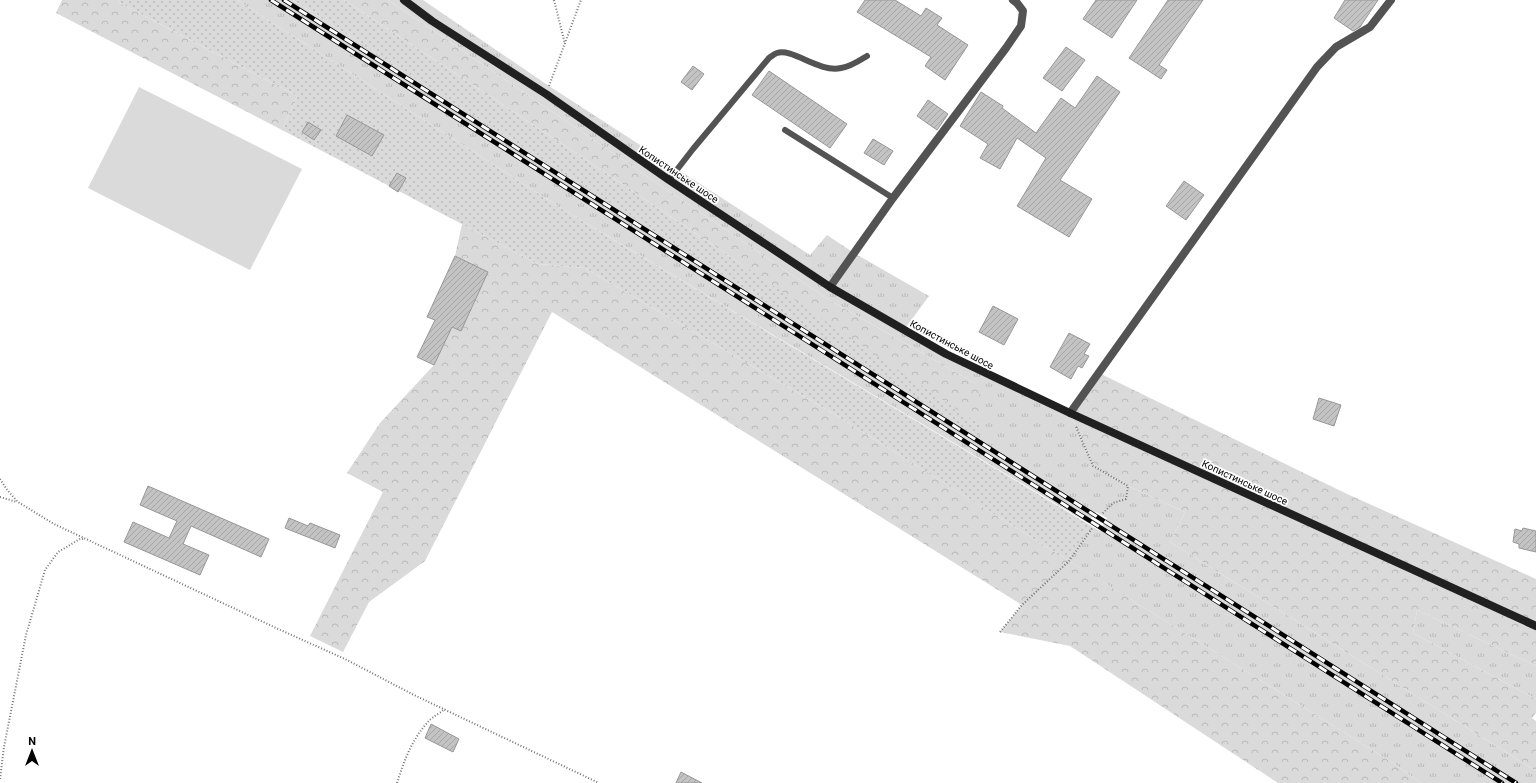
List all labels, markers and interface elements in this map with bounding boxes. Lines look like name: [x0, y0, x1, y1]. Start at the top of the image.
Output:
street label: Копистинське шосе: [637, 144, 720, 205]
street label: Копистинське шосе: [908, 318, 996, 371]
street label: Копистинське шосе: [1200, 458, 1289, 507]
north arrow: [12, 731, 52, 771]
text: N: [28, 735, 36, 748]

